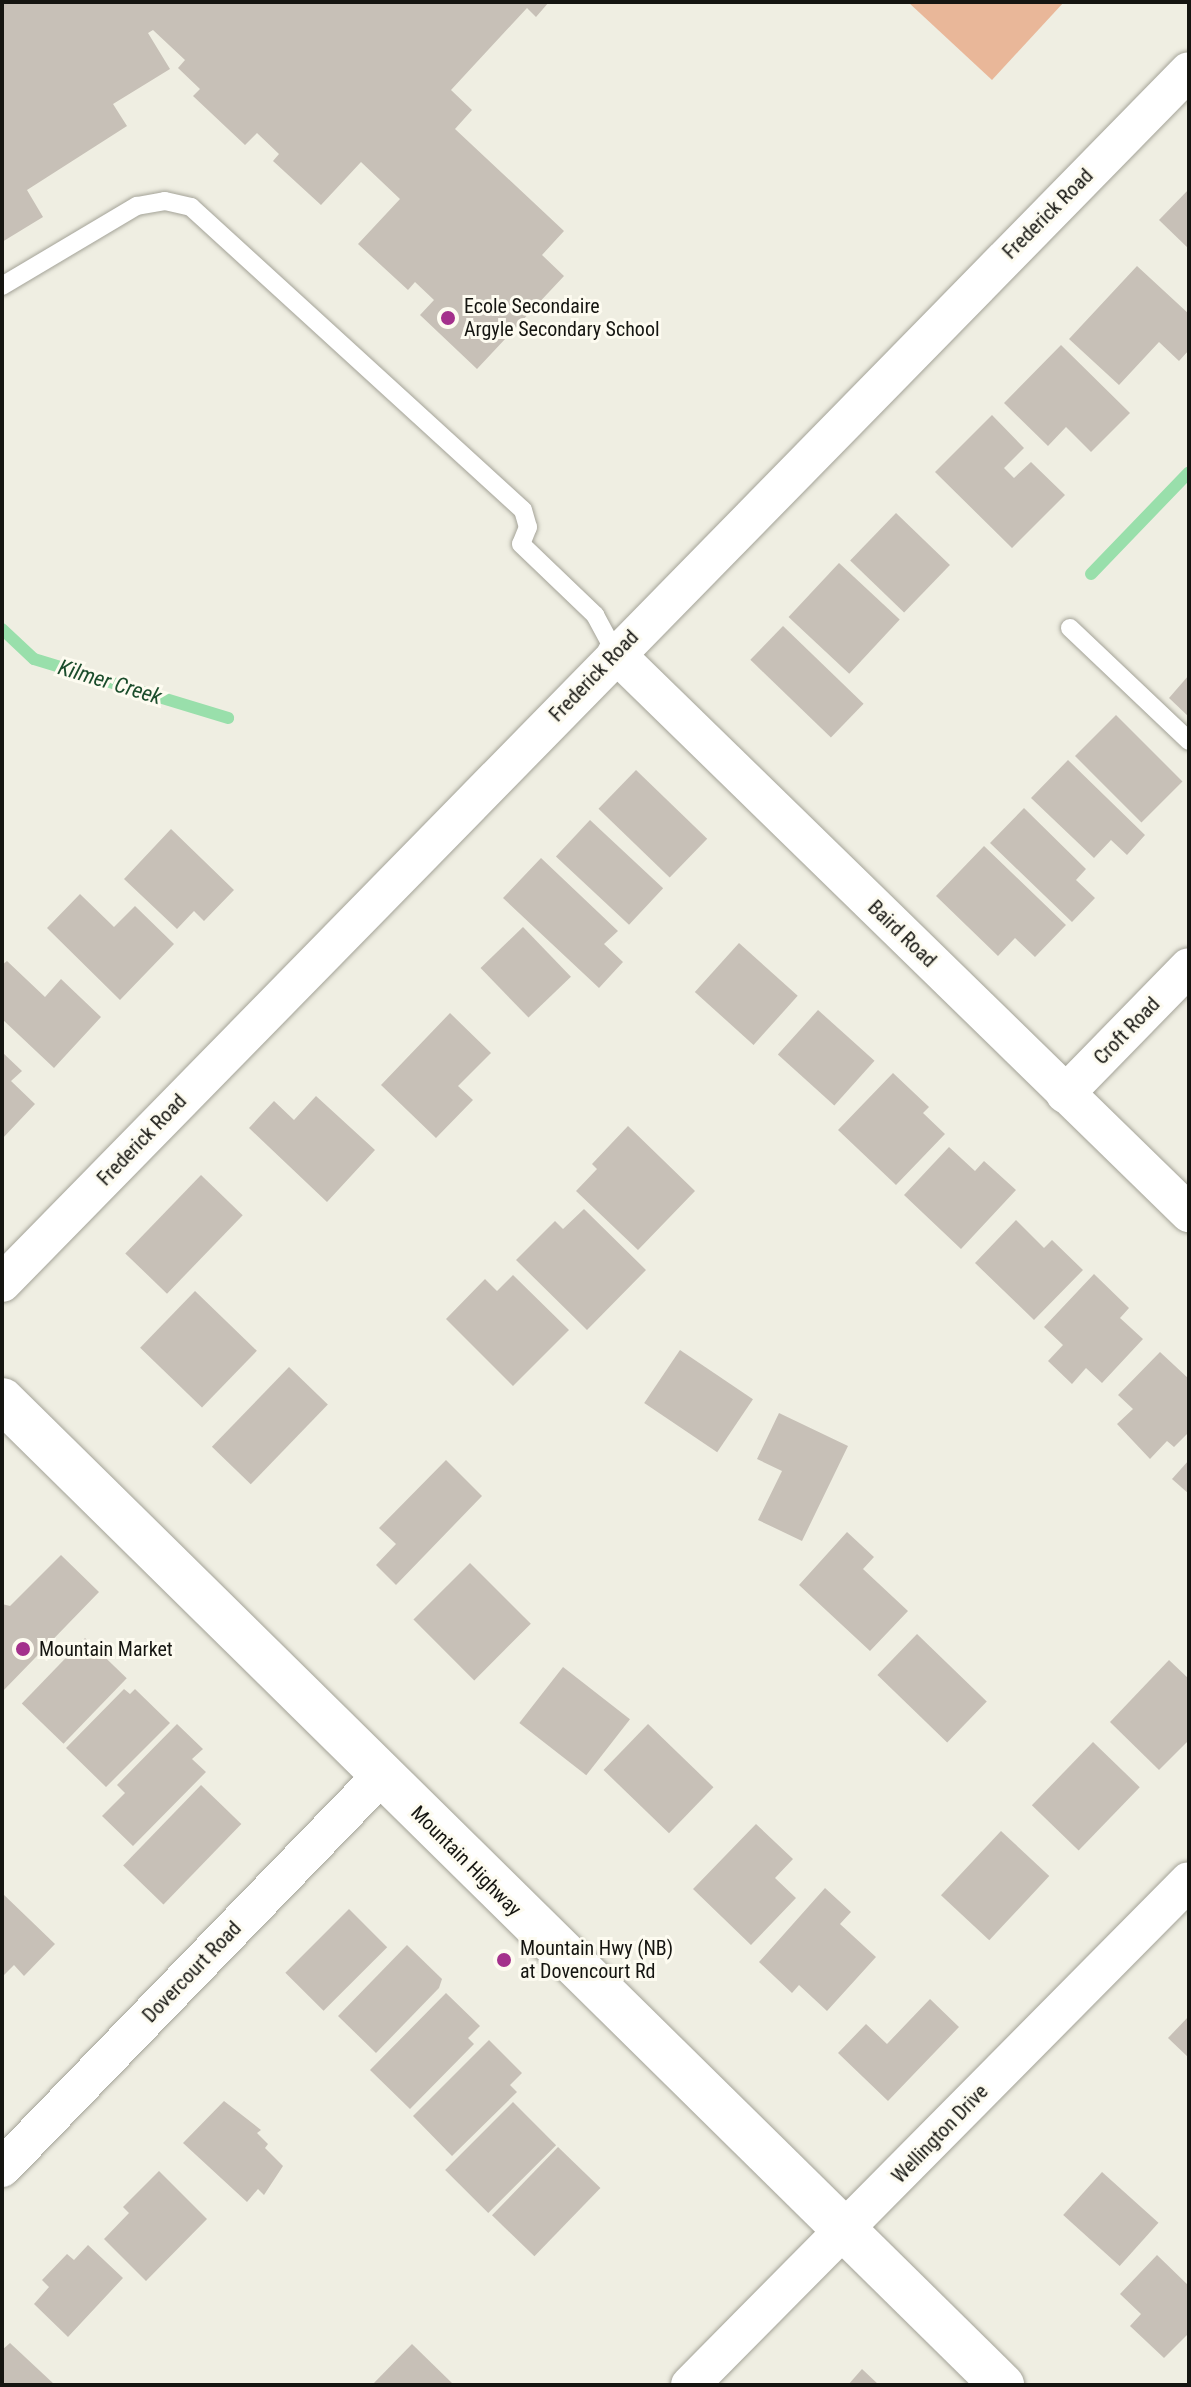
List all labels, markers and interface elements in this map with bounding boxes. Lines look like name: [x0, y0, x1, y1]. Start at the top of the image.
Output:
street label: Frederick Road: [998, 164, 1098, 264]
place label: Ecole Secondaire Argyle Secondary School: [464, 294, 660, 341]
marker: Ecole Secondaire Argyle Secondary School: [439, 309, 457, 327]
street label: Frederick Road: [545, 625, 643, 727]
water label: Kilmer Creek: [55, 654, 165, 710]
street label: Baird Road: [863, 896, 941, 972]
street label: Croft Road: [1089, 992, 1165, 1070]
street label: Frederick Road: [93, 1089, 191, 1191]
place label: Mountain Market: [39, 1637, 173, 1661]
marker: Mountain Market: [14, 1640, 32, 1658]
street label: Mountain Highway: [406, 1801, 526, 1921]
street label: Dovercourt Road: [138, 1916, 246, 2028]
place label: Mountain Hwy (NB) at Dovencourt Rd: [520, 1936, 673, 1983]
marker: Mountain Hwy (NB) at Dovencourt Rd: [495, 1951, 513, 1969]
street label: Wellington Drive: [887, 2080, 993, 2188]

